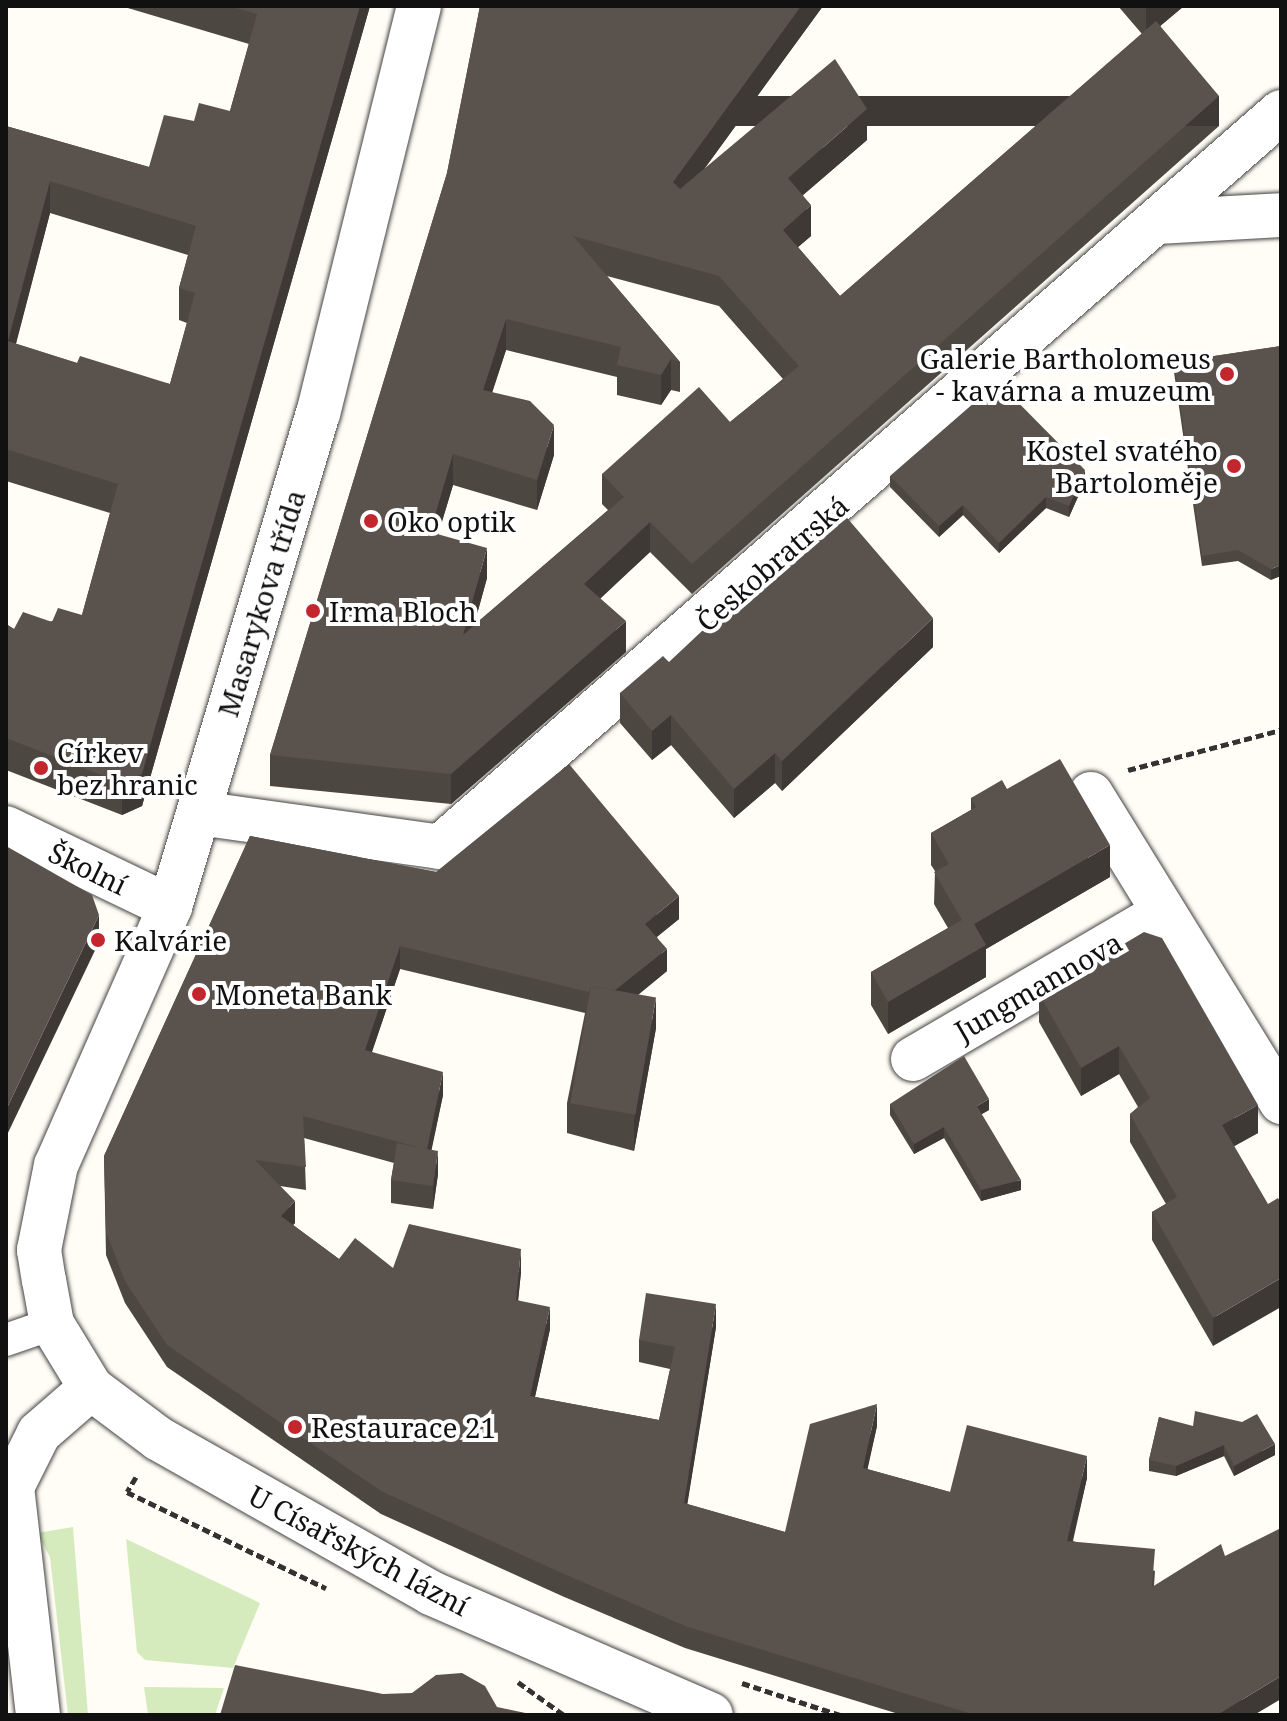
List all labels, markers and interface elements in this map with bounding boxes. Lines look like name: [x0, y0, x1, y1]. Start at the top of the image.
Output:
place label: Galerie Bartholomeus - kavárna a muzeum: [919, 341, 1211, 407]
marker: Galerie Bartholomeus - kavárna a muzeum: [1218, 365, 1236, 383]
place label: Kostel svatého Bartoloměje: [1026, 433, 1218, 499]
marker: Kostel svatého Bartoloměje: [1225, 457, 1243, 475]
street label: Masarykova třída: [210, 485, 312, 721]
street label: Českobratrská: [689, 488, 855, 638]
place label: Oko optik: [387, 504, 516, 538]
marker: Oko optik: [362, 512, 380, 530]
place label: Irma Bloch: [329, 594, 477, 628]
marker: Irma Bloch: [304, 602, 322, 620]
place label: Církev bez hranic: [57, 735, 198, 801]
marker: Církev bez hranic: [32, 759, 50, 777]
street label: Školní: [43, 835, 133, 901]
place label: Kalvárie: [114, 923, 227, 957]
street label: Jungmannova: [948, 925, 1128, 1047]
marker: Kalvárie: [89, 931, 107, 949]
place label: Moneta Bank: [215, 977, 392, 1011]
marker: Moneta Bank: [190, 985, 208, 1003]
place label: Restaurace 21: [311, 1410, 496, 1444]
marker: Restaurace 21: [286, 1418, 304, 1436]
street label: U Císařských lázní: [243, 1478, 475, 1622]

